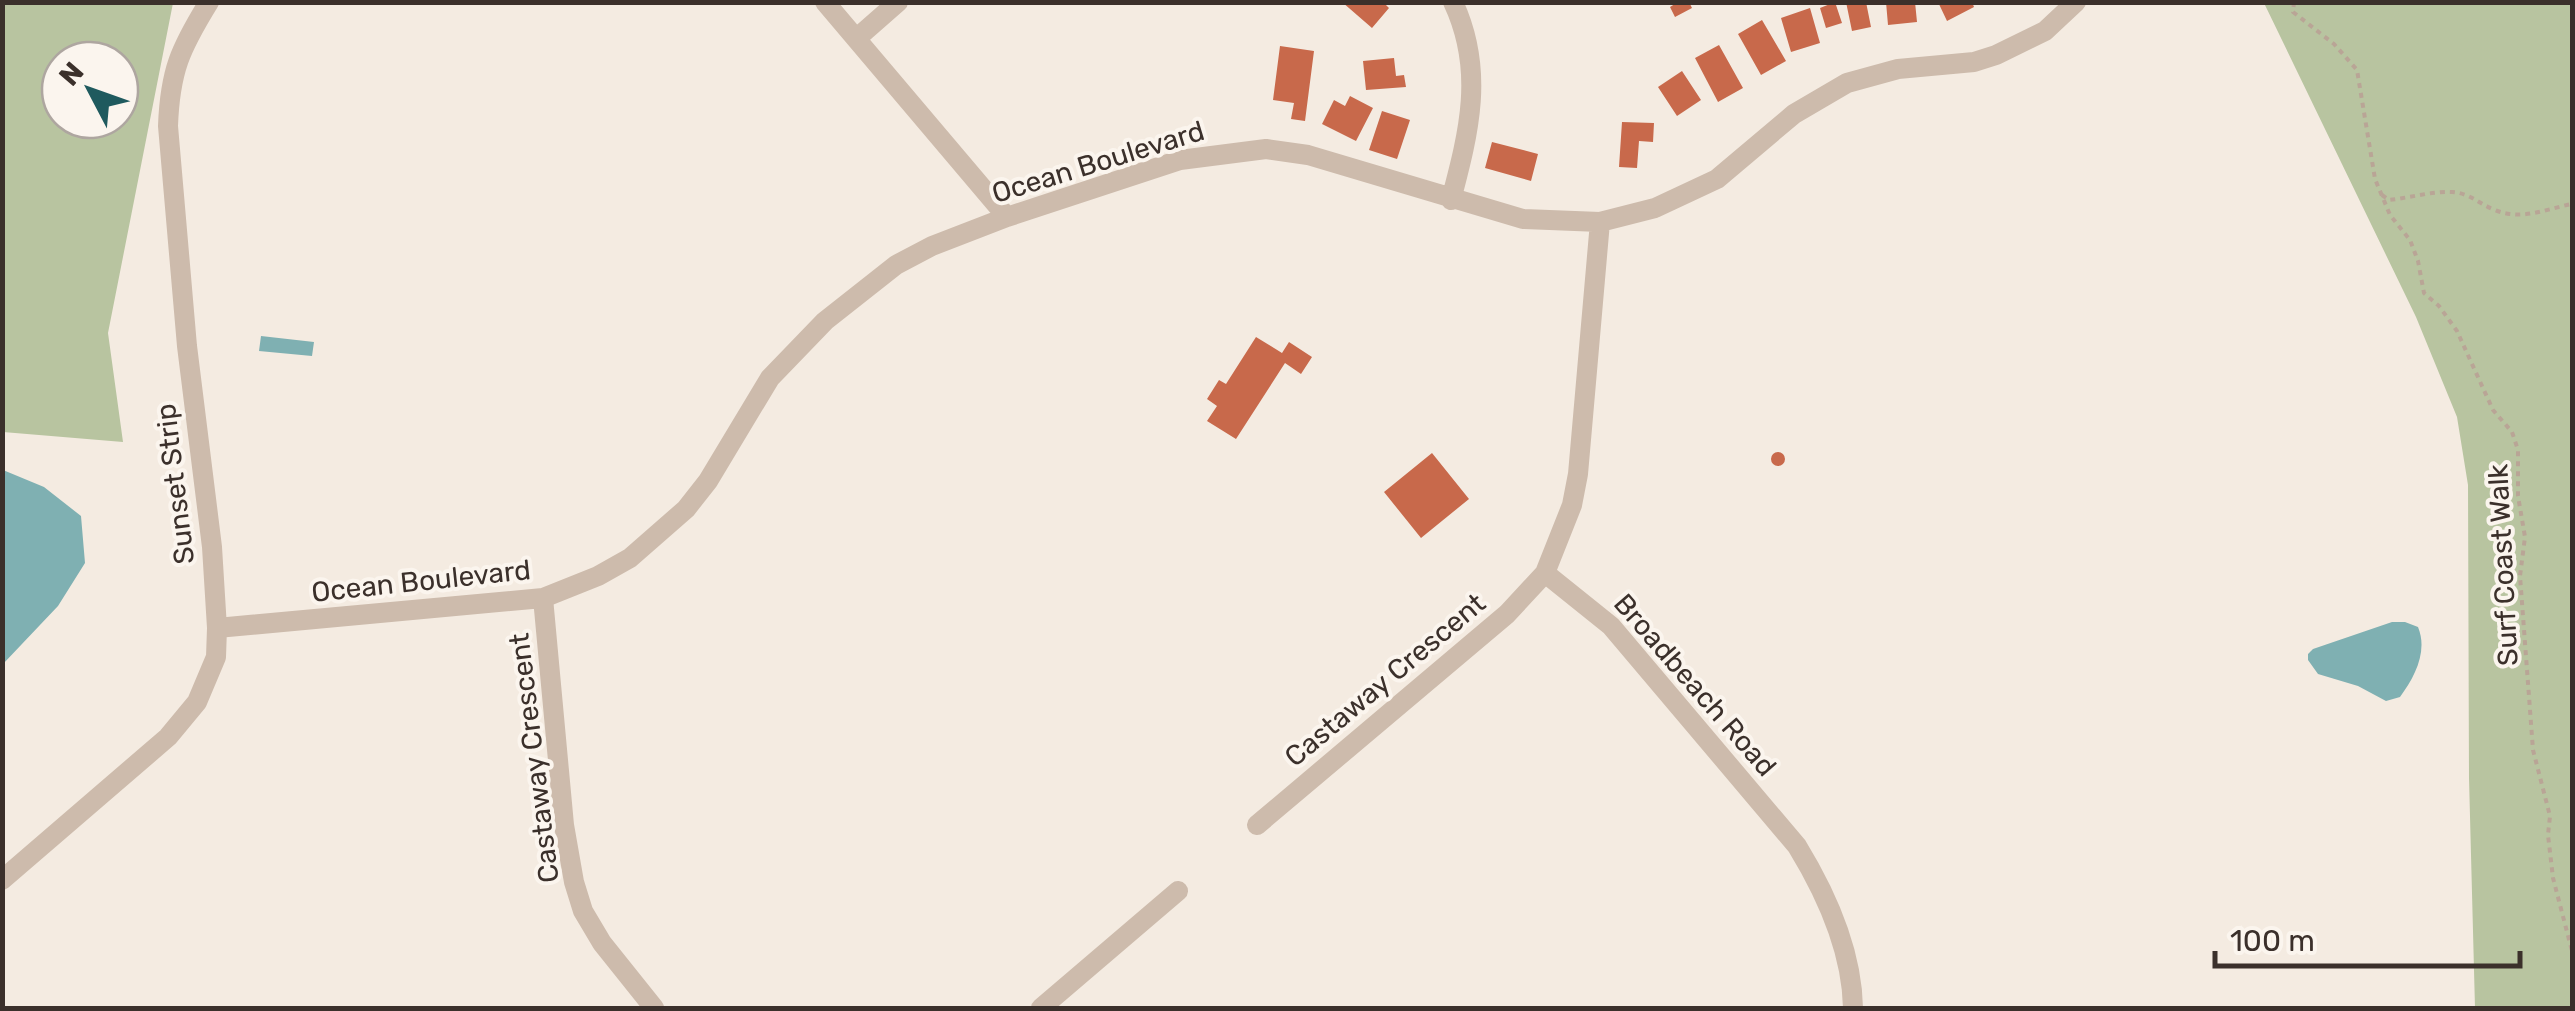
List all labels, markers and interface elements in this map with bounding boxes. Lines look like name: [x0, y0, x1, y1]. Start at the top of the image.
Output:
north arrow: [40, 40, 140, 140]
text: N: [52, 56, 91, 92]
street label: Ocean Boulevard: [988, 114, 1208, 210]
street label: Sunset Strip: [149, 402, 201, 566]
street label: Surf Coast Walk: [2481, 463, 2525, 667]
street label: Ocean Boulevard: [310, 553, 532, 609]
street label: Castaway Crescent: [1278, 587, 1492, 773]
street label: Broadbeach Road: [1607, 587, 1783, 783]
street label: Castaway Crescent: [502, 631, 566, 885]
scale bar: [2215, 906, 2520, 968]
text: 100 m: [2230, 923, 2315, 959]

